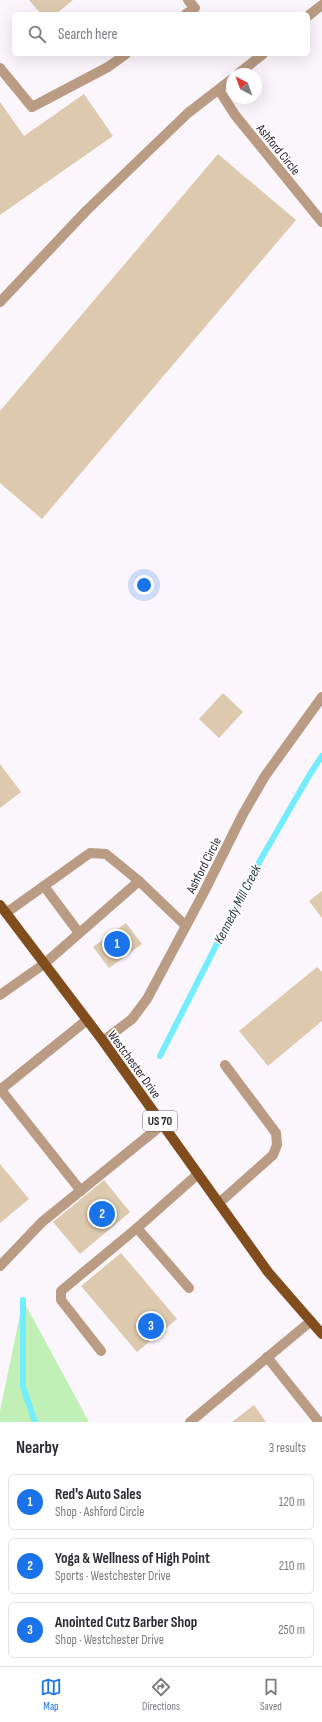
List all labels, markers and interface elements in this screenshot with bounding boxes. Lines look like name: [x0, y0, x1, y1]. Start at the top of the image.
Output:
search box: [12, 12, 310, 56]
icon: search: [26, 23, 48, 45]
text: Search here: [58, 25, 118, 44]
north arrow: [226, 68, 262, 104]
street label: Ashford Circle: [252, 120, 304, 178]
your location: [134, 575, 154, 595]
street label: Ashford Circle: [183, 835, 225, 897]
water label: Kennedy Mill Creek: [210, 861, 265, 947]
pin: 1: [104, 929, 130, 959]
street label: Westchester Drive: [104, 1027, 164, 1102]
road number: US 70: [143, 1111, 177, 1131]
pin: 2: [89, 1199, 115, 1229]
pin: 3: [138, 1311, 164, 1341]
text: Nearby: [16, 1438, 59, 1458]
text: 3 results: [269, 1440, 306, 1456]
text: Red's Auto Sales: [55, 1485, 141, 1504]
text: 1: [27, 1494, 33, 1510]
text: 120 m: [279, 1494, 305, 1510]
text: Shop · Ashford Circle: [55, 1504, 144, 1520]
text: Yoga & Wellness of High Point: [55, 1549, 210, 1568]
text: 2: [27, 1558, 33, 1574]
text: 210 m: [279, 1558, 305, 1574]
text: Sports · Westchester Drive: [55, 1568, 171, 1584]
text: Anointed Cutz Barber Shop: [55, 1613, 197, 1632]
text: 3: [27, 1622, 33, 1638]
text: 250 m: [278, 1622, 305, 1638]
text: Shop · Westchester Drive: [55, 1632, 164, 1648]
tab: Map: [40, 1676, 62, 1713]
tab: Directions: [142, 1676, 180, 1713]
tab: Saved: [260, 1676, 282, 1713]

